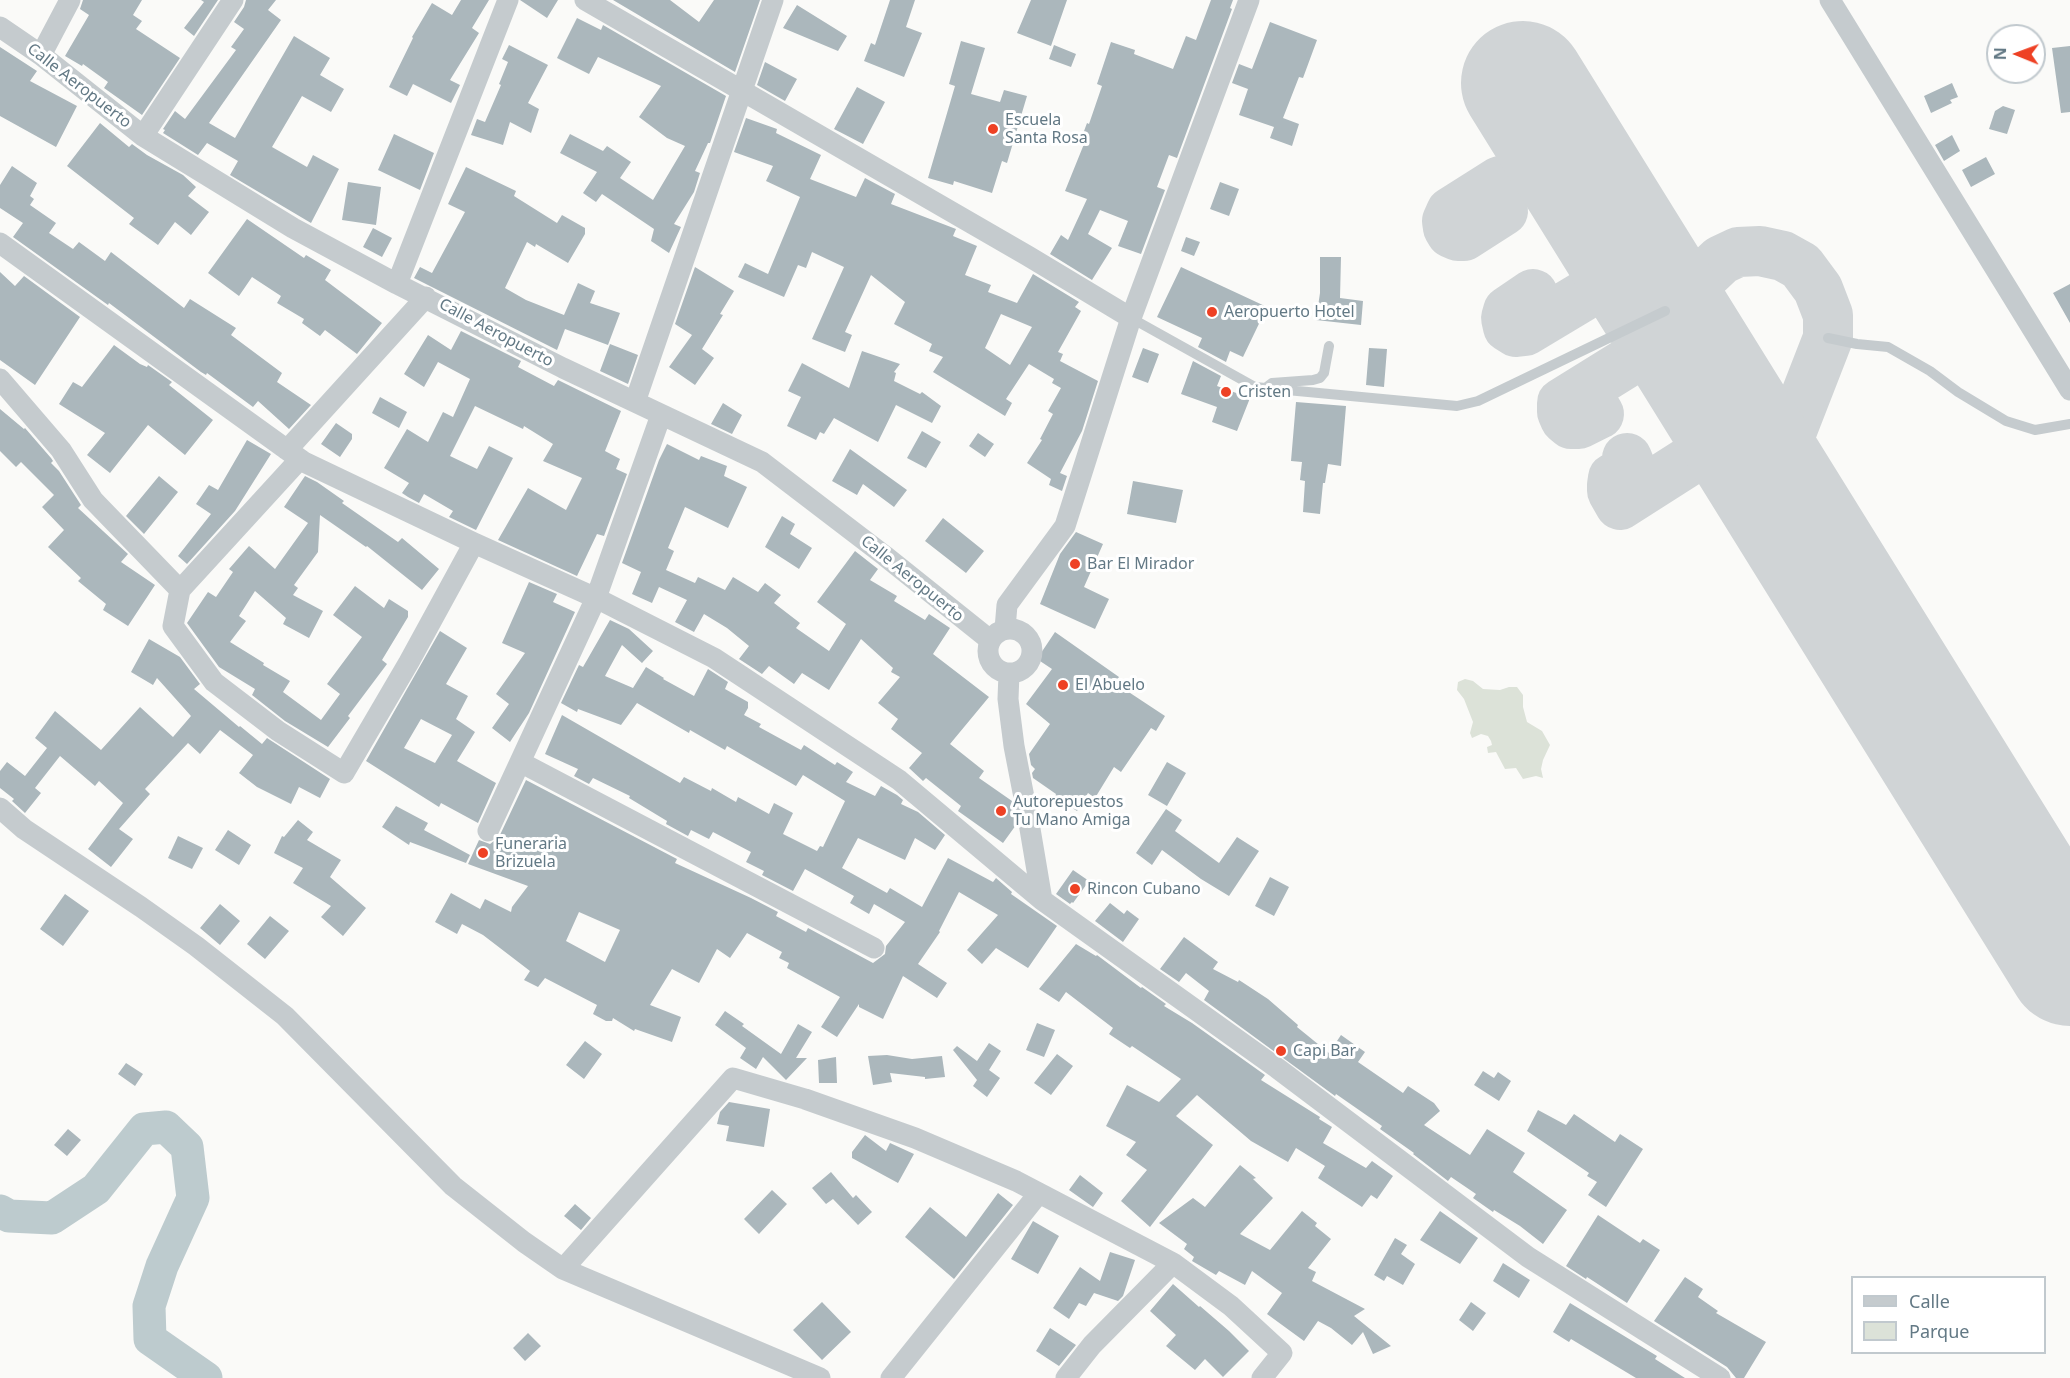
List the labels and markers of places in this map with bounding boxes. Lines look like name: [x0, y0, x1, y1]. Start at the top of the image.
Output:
place label: Escuela Santa Rosa: [1005, 110, 1088, 148]
marker: Escuela Santa Rosa: [986, 122, 1000, 136]
place label: Aeropuerto Hotel: [1224, 302, 1355, 322]
marker: Aeropuerto Hotel: [1205, 305, 1219, 319]
place label: Cristen: [1238, 382, 1291, 402]
marker: Cristen: [1219, 385, 1233, 399]
place label: Bar El Mirador: [1087, 554, 1194, 574]
marker: Bar El Mirador: [1068, 557, 1082, 571]
place label: El Abuelo: [1075, 675, 1145, 695]
marker: El Abuelo: [1056, 678, 1070, 692]
place label: Autorepuestos Tu Mano Amiga: [1013, 792, 1130, 830]
marker: Autorepuestos Tu Mano Amiga: [994, 804, 1008, 818]
place label: Funeraria Brizuela: [495, 834, 567, 872]
marker: Funeraria Brizuela: [476, 846, 490, 860]
place label: Rincon Cubano: [1087, 879, 1201, 899]
marker: Rincon Cubano: [1068, 882, 1082, 896]
place label: Capi Bar: [1293, 1041, 1356, 1061]
marker: Capi Bar: [1274, 1044, 1288, 1058]

